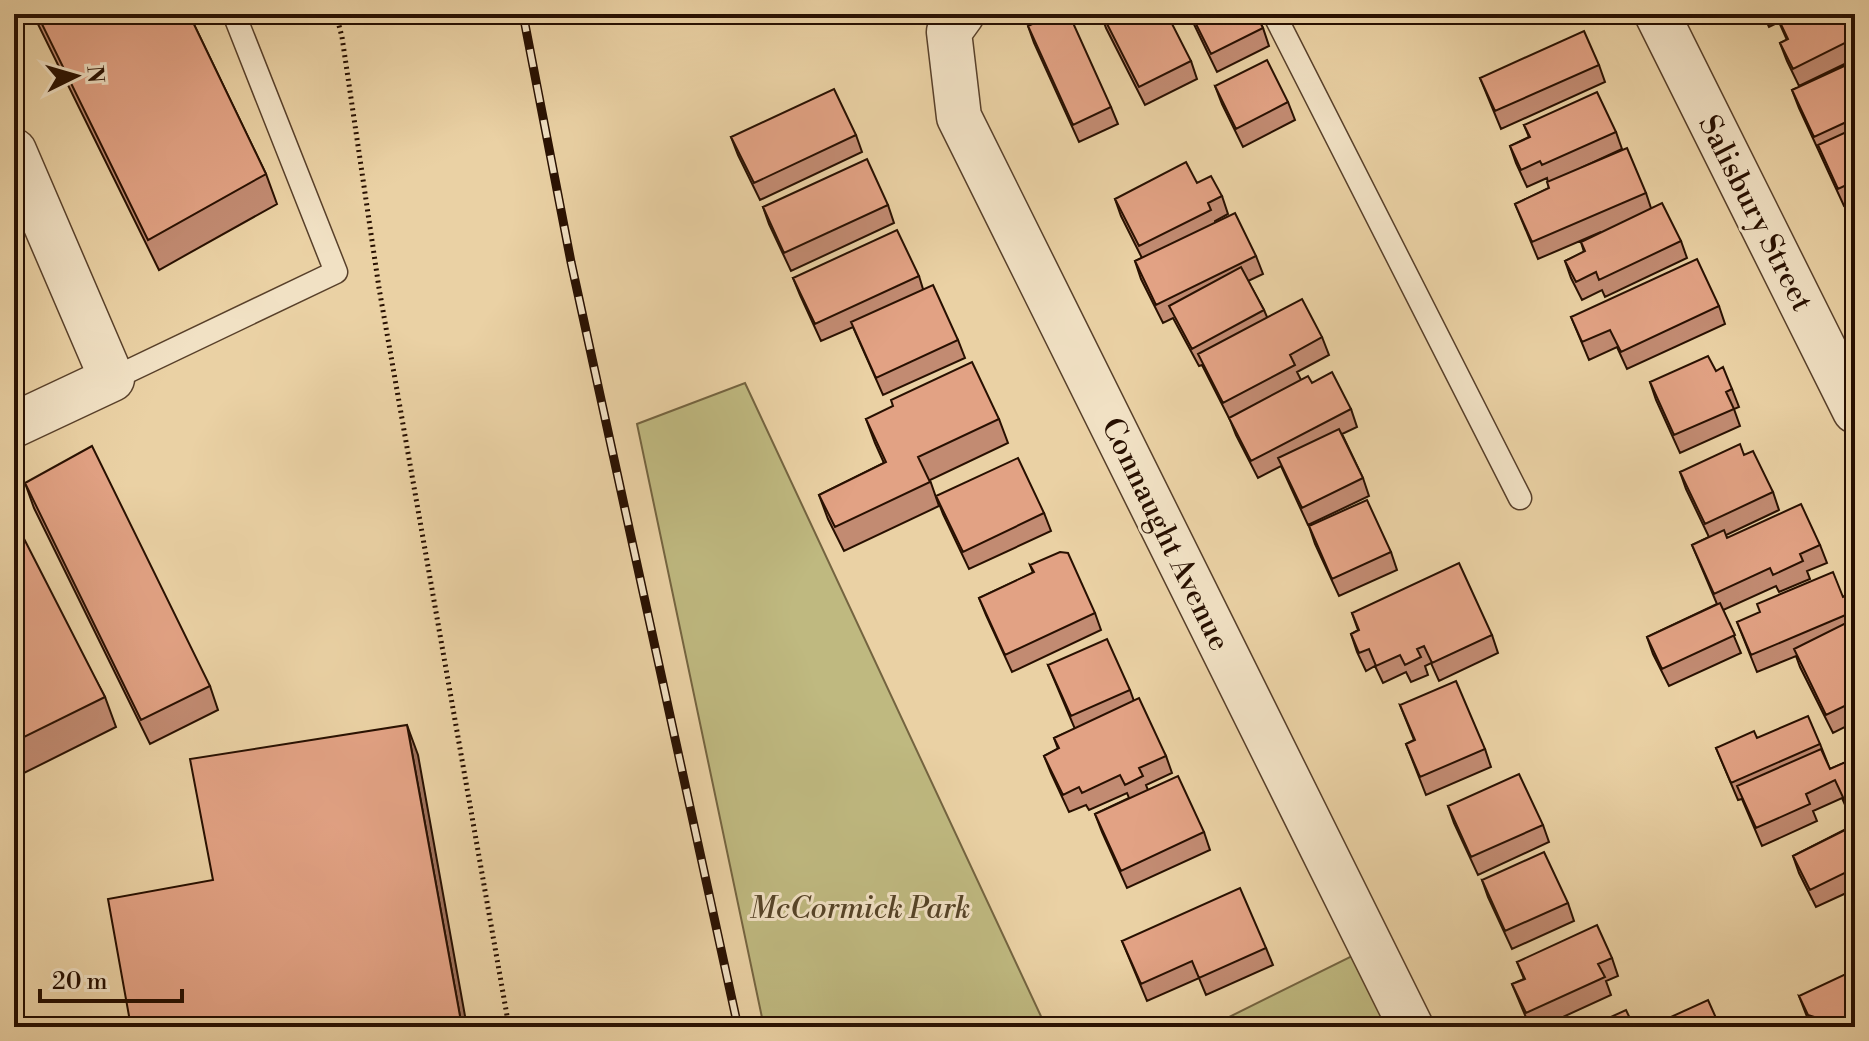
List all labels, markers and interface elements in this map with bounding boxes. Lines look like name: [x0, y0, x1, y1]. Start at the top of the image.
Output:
north arrow: [36, 36, 116, 116]
text: N: [80, 65, 109, 85]
street label: Salisbury Street: [1689, 109, 1821, 318]
street label: Connaught Avenue: [1092, 412, 1238, 657]
park label: McCormick Park: [749, 890, 971, 928]
scale bar: [40, 953, 182, 1003]
text: 20 m: [52, 967, 108, 997]

